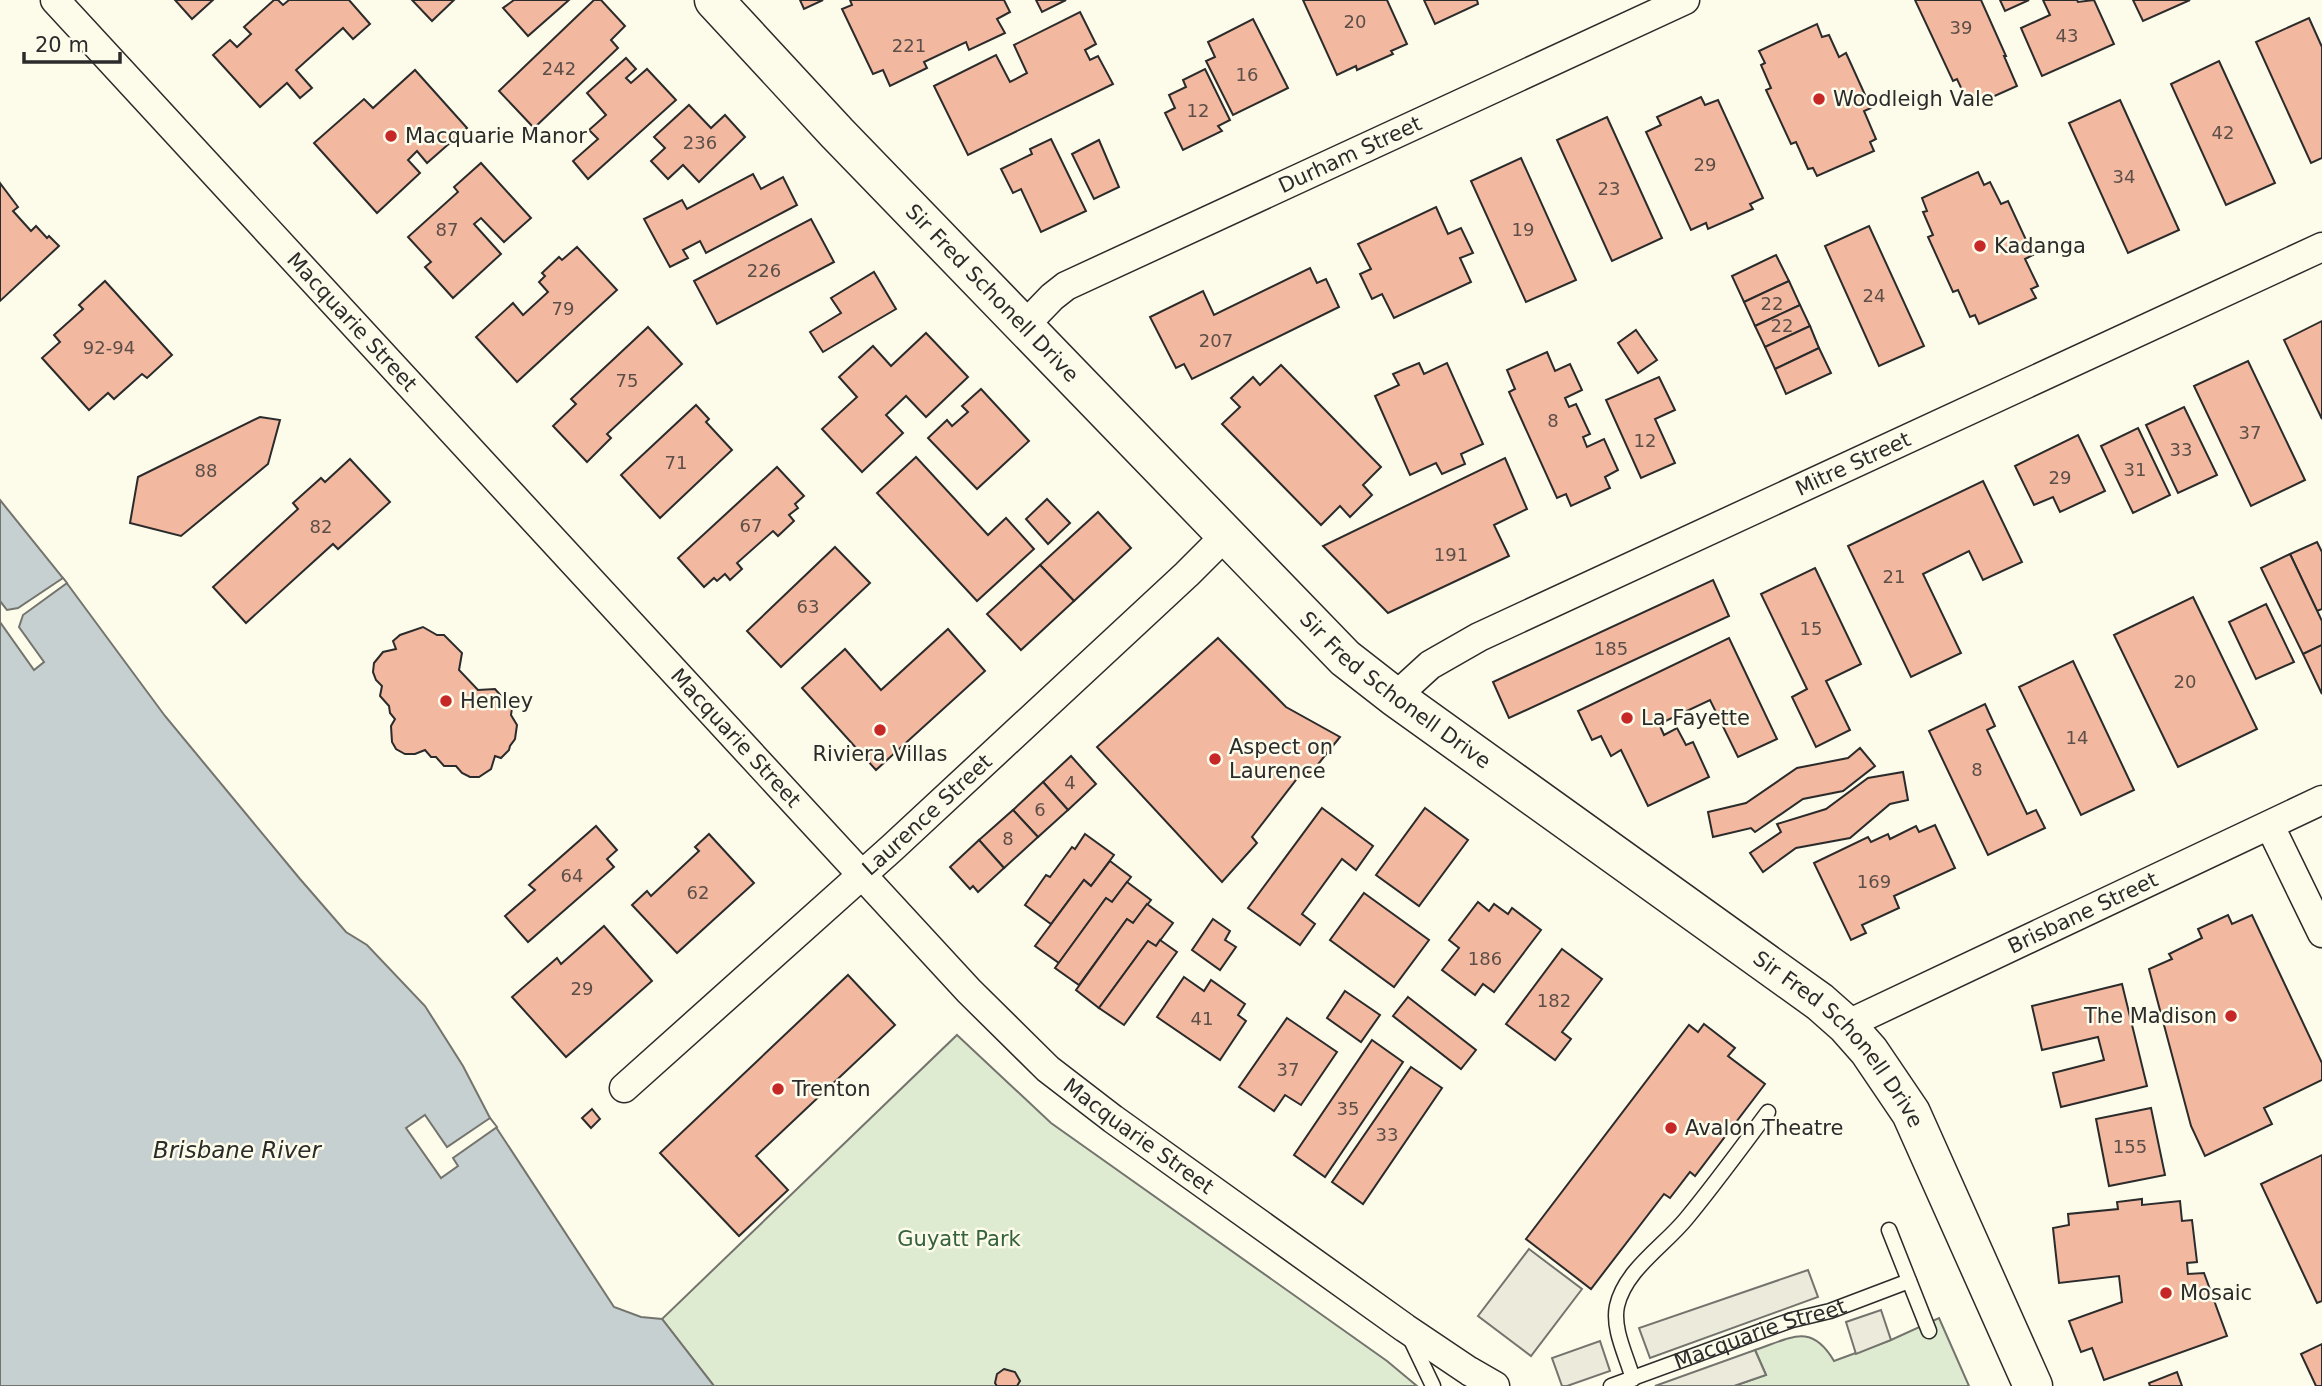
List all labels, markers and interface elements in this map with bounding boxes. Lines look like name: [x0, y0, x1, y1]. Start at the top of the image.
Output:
house number: 20: [1344, 11, 1366, 32]
house number: 39: [1950, 17, 1972, 38]
scale bar: [24, 21, 121, 65]
house number: 43: [2056, 25, 2078, 46]
text: 20 m: [35, 33, 89, 57]
house number: 221: [892, 35, 926, 56]
house number: 242: [542, 58, 576, 79]
house number: 16: [1236, 64, 1258, 85]
place label: Woodleigh Vale: [1833, 87, 1994, 111]
marker: Woodleigh Vale: [1811, 91, 1827, 107]
house number: 12: [1187, 100, 1209, 121]
street label: Durham Street: [1275, 111, 1425, 198]
house number: 42: [2212, 122, 2234, 143]
place label: Macquarie Manor: [405, 124, 587, 148]
marker: Macquarie Manor: [383, 128, 399, 144]
house number: 236: [683, 132, 717, 153]
house number: 29: [1694, 154, 1716, 175]
house number: 34: [2113, 166, 2135, 187]
house number: 23: [1598, 178, 1620, 199]
street label: Sir Fred Schonell Drive: [901, 199, 1083, 387]
house number: 87: [436, 219, 458, 240]
house number: 19: [1512, 219, 1534, 240]
place label: Kadanga: [1994, 234, 2086, 258]
marker: Kadanga: [1972, 238, 1988, 254]
street label: Macquarie Street: [282, 248, 422, 396]
house number: 226: [747, 260, 781, 281]
house number: 24: [1863, 285, 1885, 306]
house number: 22: [1761, 293, 1783, 314]
house number: 79: [552, 298, 574, 319]
house number: 22: [1771, 315, 1793, 336]
house number: 207: [1199, 330, 1233, 351]
house number: 92-94: [83, 337, 135, 358]
house number: 75: [616, 370, 638, 391]
house number: 8: [1547, 410, 1559, 431]
house number: 37: [2239, 422, 2261, 443]
street label: Mitre Street: [1792, 427, 1914, 501]
house number: 12: [1634, 430, 1656, 451]
house number: 33: [2170, 439, 2192, 460]
house number: 71: [665, 452, 687, 473]
house number: 31: [2124, 459, 2146, 480]
house number: 88: [195, 460, 217, 481]
house number: 29: [2049, 467, 2071, 488]
house number: 67: [740, 515, 762, 536]
house number: 82: [310, 516, 332, 537]
house number: 191: [1434, 544, 1468, 565]
house number: 21: [1883, 566, 1905, 587]
house number: 63: [797, 596, 819, 617]
street label: Sir Fred Schonell Drive: [1295, 607, 1495, 774]
house number: 15: [1800, 618, 1822, 639]
house number: 185: [1594, 638, 1628, 659]
street label: Macquarie Street: [666, 664, 806, 812]
house number: 20: [2174, 671, 2196, 692]
place label: Henley: [460, 689, 533, 713]
marker: Henley: [438, 693, 454, 709]
place label: La Fayette: [1641, 706, 1750, 730]
marker: La Fayette: [1619, 710, 1635, 726]
marker: Riviera Villas: [872, 722, 888, 738]
house number: 14: [2066, 727, 2088, 748]
place label: Aspect on Laurence: [1229, 735, 1333, 783]
place label: Riviera Villas: [812, 742, 948, 766]
street label: Laurence Street: [858, 749, 997, 881]
marker: Aspect on Laurence: [1207, 751, 1223, 767]
house number: 8: [1971, 759, 1983, 780]
house number: 4: [1064, 772, 1076, 793]
house number: 6: [1034, 799, 1046, 820]
house number: 8: [1002, 828, 1014, 849]
house number: 64: [561, 865, 583, 886]
street label: Brisbane Street: [2004, 867, 2162, 959]
house number: 169: [1857, 871, 1891, 892]
house number: 62: [687, 882, 709, 903]
street label: Sir Fred Schonell Drive: [1749, 946, 1928, 1131]
house number: 186: [1468, 948, 1502, 969]
house number: 29: [571, 978, 593, 999]
house number: 182: [1537, 990, 1571, 1011]
place label: The Madison: [2083, 1004, 2217, 1028]
house number: 41: [1191, 1008, 1213, 1029]
marker: The Madison: [2223, 1008, 2239, 1024]
house number: 37: [1277, 1059, 1299, 1080]
street label: Macquarie Street: [1059, 1073, 1218, 1199]
place label: Trenton: [791, 1077, 871, 1101]
marker: Trenton: [770, 1081, 786, 1097]
house number: 35: [1337, 1098, 1359, 1119]
place label: Avalon Theatre: [1685, 1116, 1843, 1140]
marker: Avalon Theatre: [1663, 1120, 1679, 1136]
house number: 33: [1376, 1124, 1398, 1145]
house number: 155: [2113, 1136, 2147, 1157]
water label: Brisbane River: [153, 1137, 323, 1163]
park label: Guyatt Park: [897, 1227, 1022, 1251]
place label: Mosaic: [2180, 1281, 2252, 1305]
marker: Mosaic: [2158, 1285, 2174, 1301]
street label: Macquarie Street: [1671, 1294, 1849, 1374]

